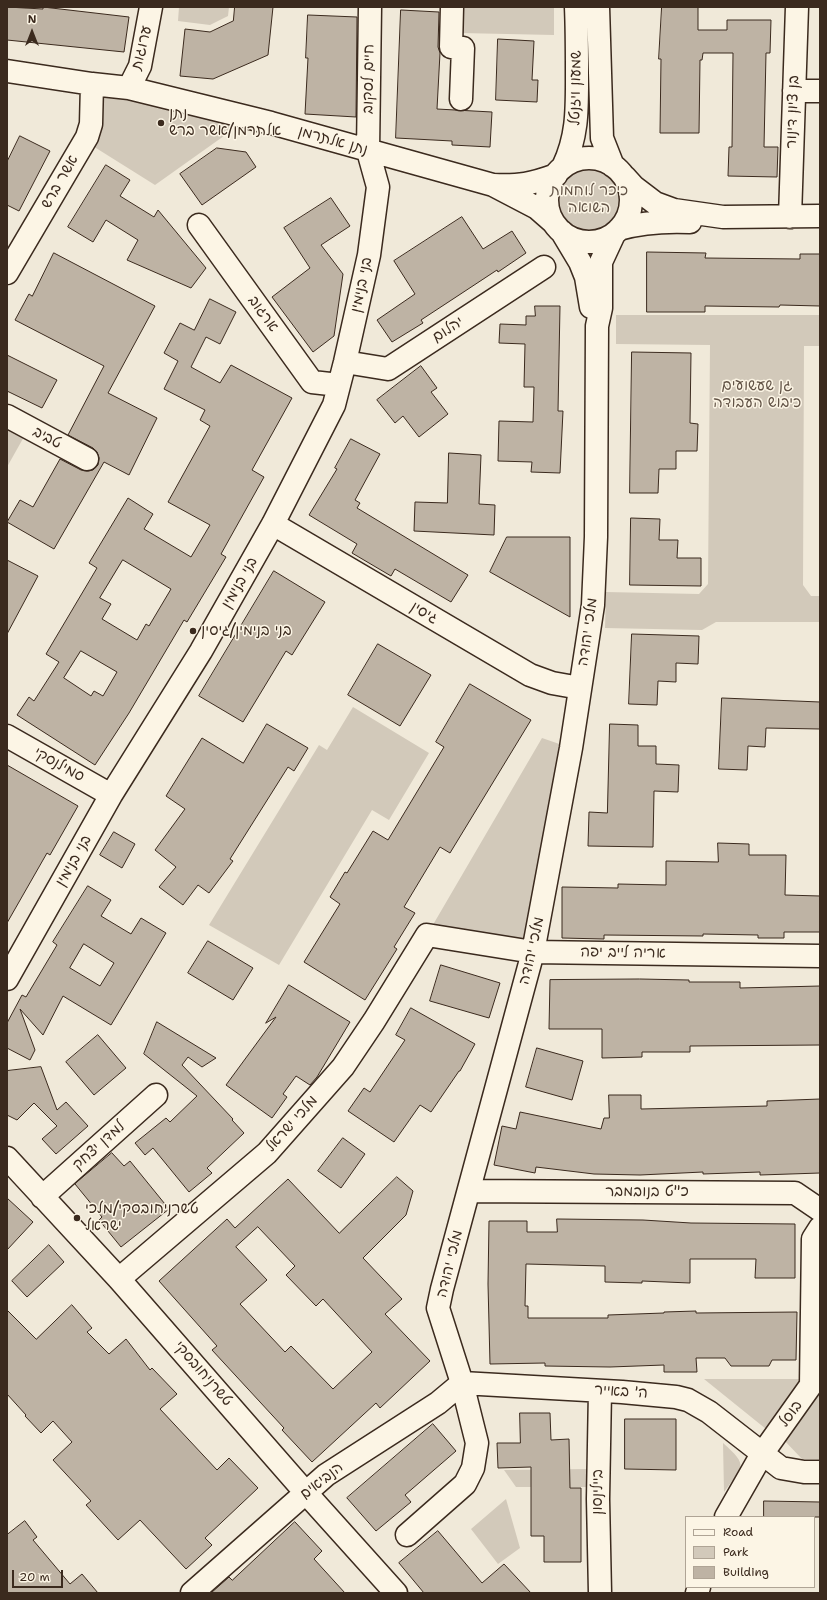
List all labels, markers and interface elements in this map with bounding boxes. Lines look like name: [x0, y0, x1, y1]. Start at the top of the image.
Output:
north arrow: [12, 12, 52, 52]
text: N: [28, 12, 36, 27]
street label: ערוגות: [128, 24, 156, 72]
street label: חיים לסקוב: [359, 44, 379, 114]
street label: שמעון ויזנטל: [566, 50, 586, 126]
street label: בן ציון דינור: [783, 75, 803, 149]
place label: נתן אלתרמן/אשר ברש: [169, 105, 281, 140]
marker: נתן אלתרמן/אשר ברש: [156, 118, 166, 128]
street label: נתן אלתרמן: [296, 122, 370, 160]
street label: אשר ברש: [38, 152, 82, 212]
park label: כיכר לוחמות השואה: [550, 182, 628, 217]
street label: בני בנימין: [347, 256, 377, 314]
street label: ארגוב: [244, 292, 282, 336]
street label: יהלום: [429, 313, 467, 347]
park label: גן שעשועים כיבוש העבודה: [713, 377, 801, 412]
street label: טביב: [29, 423, 65, 453]
street label: בני בנימין: [218, 554, 262, 612]
street label: מלכי יהודה: [574, 597, 602, 667]
street label: גיסין: [407, 598, 441, 628]
place label: בני בנימין/גיסין: [201, 622, 291, 640]
marker: בני בנימין/גיסין: [188, 626, 198, 636]
street label: סמילנסקי: [31, 744, 87, 786]
street label: בני בנימין: [52, 832, 96, 890]
street label: מלכי יהודה: [515, 915, 549, 987]
street label: אריה לייב יפה: [580, 943, 666, 963]
street label: מלכי ישראל: [262, 1092, 322, 1156]
street label: למדן יצחק: [69, 1118, 129, 1174]
street label: כ"ט בנובמבר: [605, 1183, 689, 1201]
place label: טשרניחובסקי/מלכי ישראל: [85, 1200, 199, 1235]
marker: טשרניחובסקי/מלכי ישראל: [72, 1213, 82, 1223]
street label: מלכי יהודה: [433, 1228, 467, 1300]
street label: טשרניחובסקי: [170, 1338, 236, 1410]
street label: ה' באייר: [594, 1381, 648, 1403]
street label: בוסל: [775, 1397, 807, 1431]
street label: הנביאים: [297, 1459, 347, 1503]
street label: ביילינסון: [589, 1469, 607, 1515]
legend: [685, 1516, 815, 1588]
text: Road: [723, 1524, 753, 1540]
text: Park: [723, 1544, 749, 1560]
scale bar: [14, 1562, 65, 1588]
text: Building: [723, 1564, 769, 1580]
text: 20 m: [19, 1569, 50, 1585]

